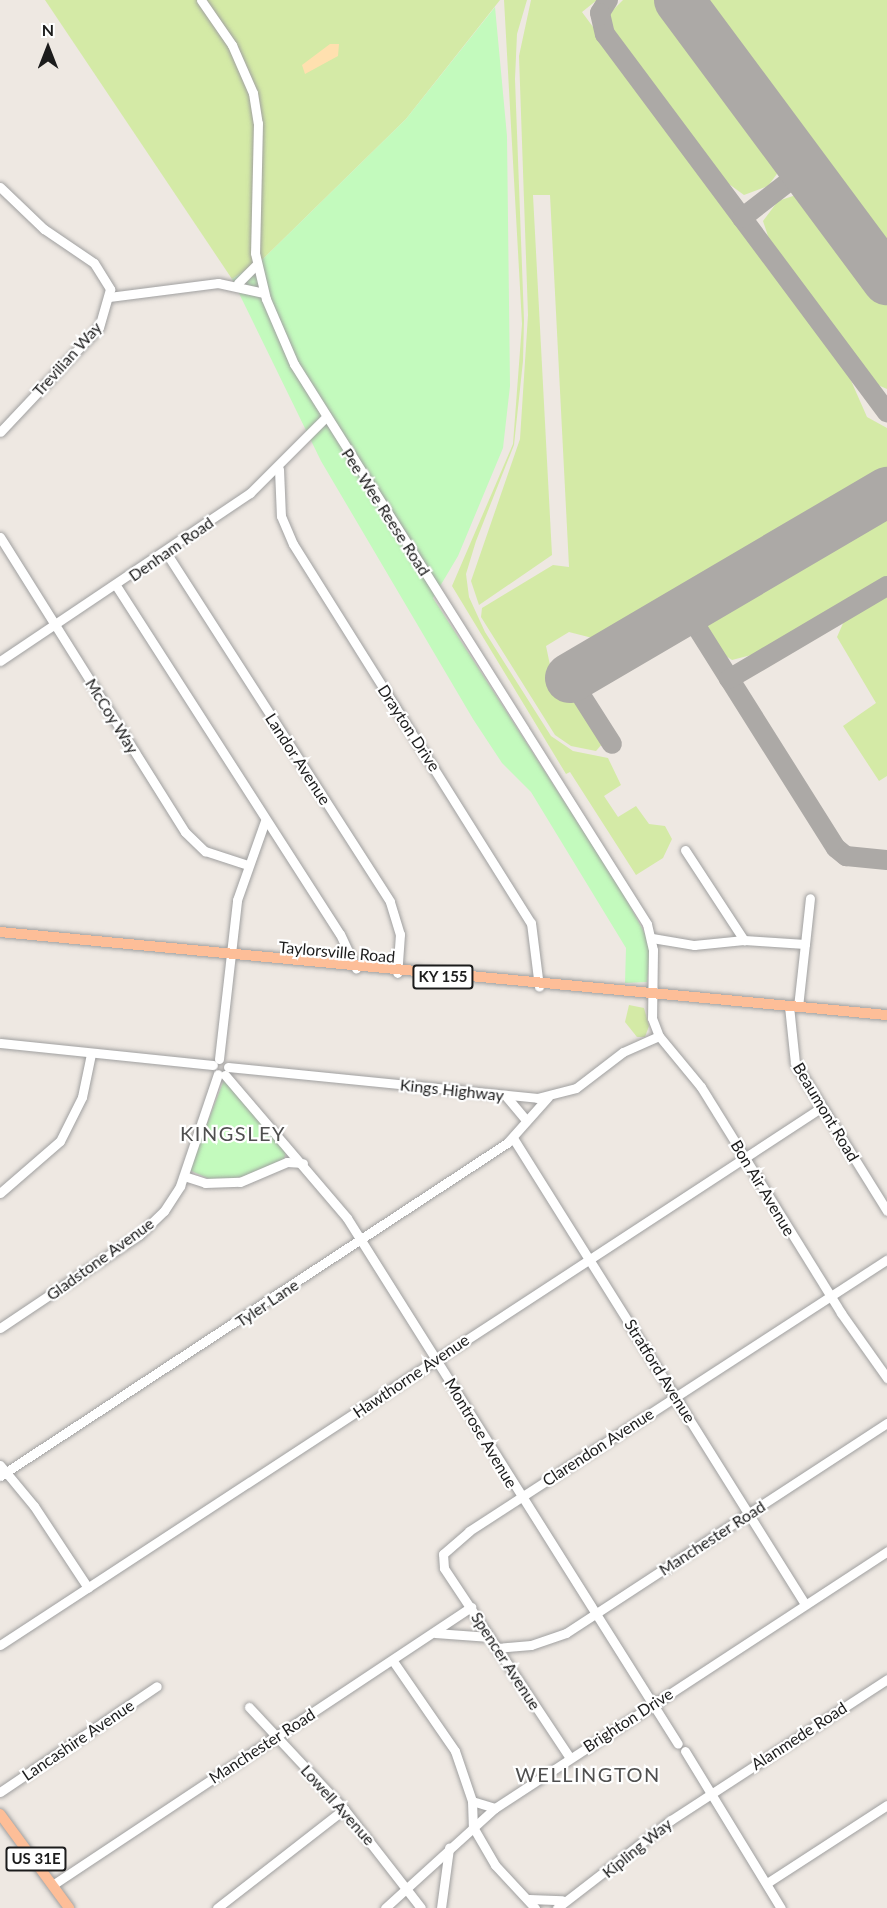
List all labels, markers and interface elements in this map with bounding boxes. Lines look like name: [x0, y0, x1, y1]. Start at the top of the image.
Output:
north arrow: [18, 18, 78, 78]
text: N: [42, 20, 54, 39]
street label: Trevilian Way: [28, 318, 106, 400]
street label: Pee Wee Reese Road: [338, 445, 434, 579]
street label: Denham Road: [125, 513, 217, 585]
street label: McCoy Way: [81, 675, 143, 757]
street label: Drayton Drive: [374, 681, 444, 775]
street label: Landor Avenue: [261, 709, 335, 809]
street label: Taylorsville Road: [278, 937, 396, 967]
road number: KY 155: [412, 965, 474, 989]
street label: Beaumont Road: [789, 1059, 863, 1165]
street label: Kings Highway: [399, 1075, 505, 1105]
district label: KINGSLEY: [180, 1121, 286, 1145]
street label: Bon Air Avenue: [726, 1136, 800, 1240]
street label: Gladstone Avenue: [42, 1213, 158, 1305]
street label: Tyler Lane: [232, 1275, 302, 1331]
street label: Stratford Avenue: [620, 1315, 700, 1427]
street label: Hawthorne Avenue: [349, 1330, 473, 1422]
street label: Montrose Avenue: [441, 1374, 521, 1492]
street label: Clarendon Avenue: [539, 1404, 657, 1490]
street label: Manchester Road: [655, 1496, 769, 1580]
street label: Spencer Avenue: [467, 1608, 545, 1714]
street label: Brighton Drive: [580, 1684, 676, 1756]
street label: Lancashire Avenue: [18, 1695, 138, 1785]
street label: Alanmede Road: [748, 1698, 850, 1774]
street label: Manchester Road: [205, 1704, 319, 1788]
street label: Lowell Avenue: [297, 1761, 379, 1849]
district label: WELLINGTON: [515, 1762, 661, 1786]
street label: Kipling Way: [598, 1814, 676, 1882]
road number: US 31E: [4, 1847, 68, 1871]

